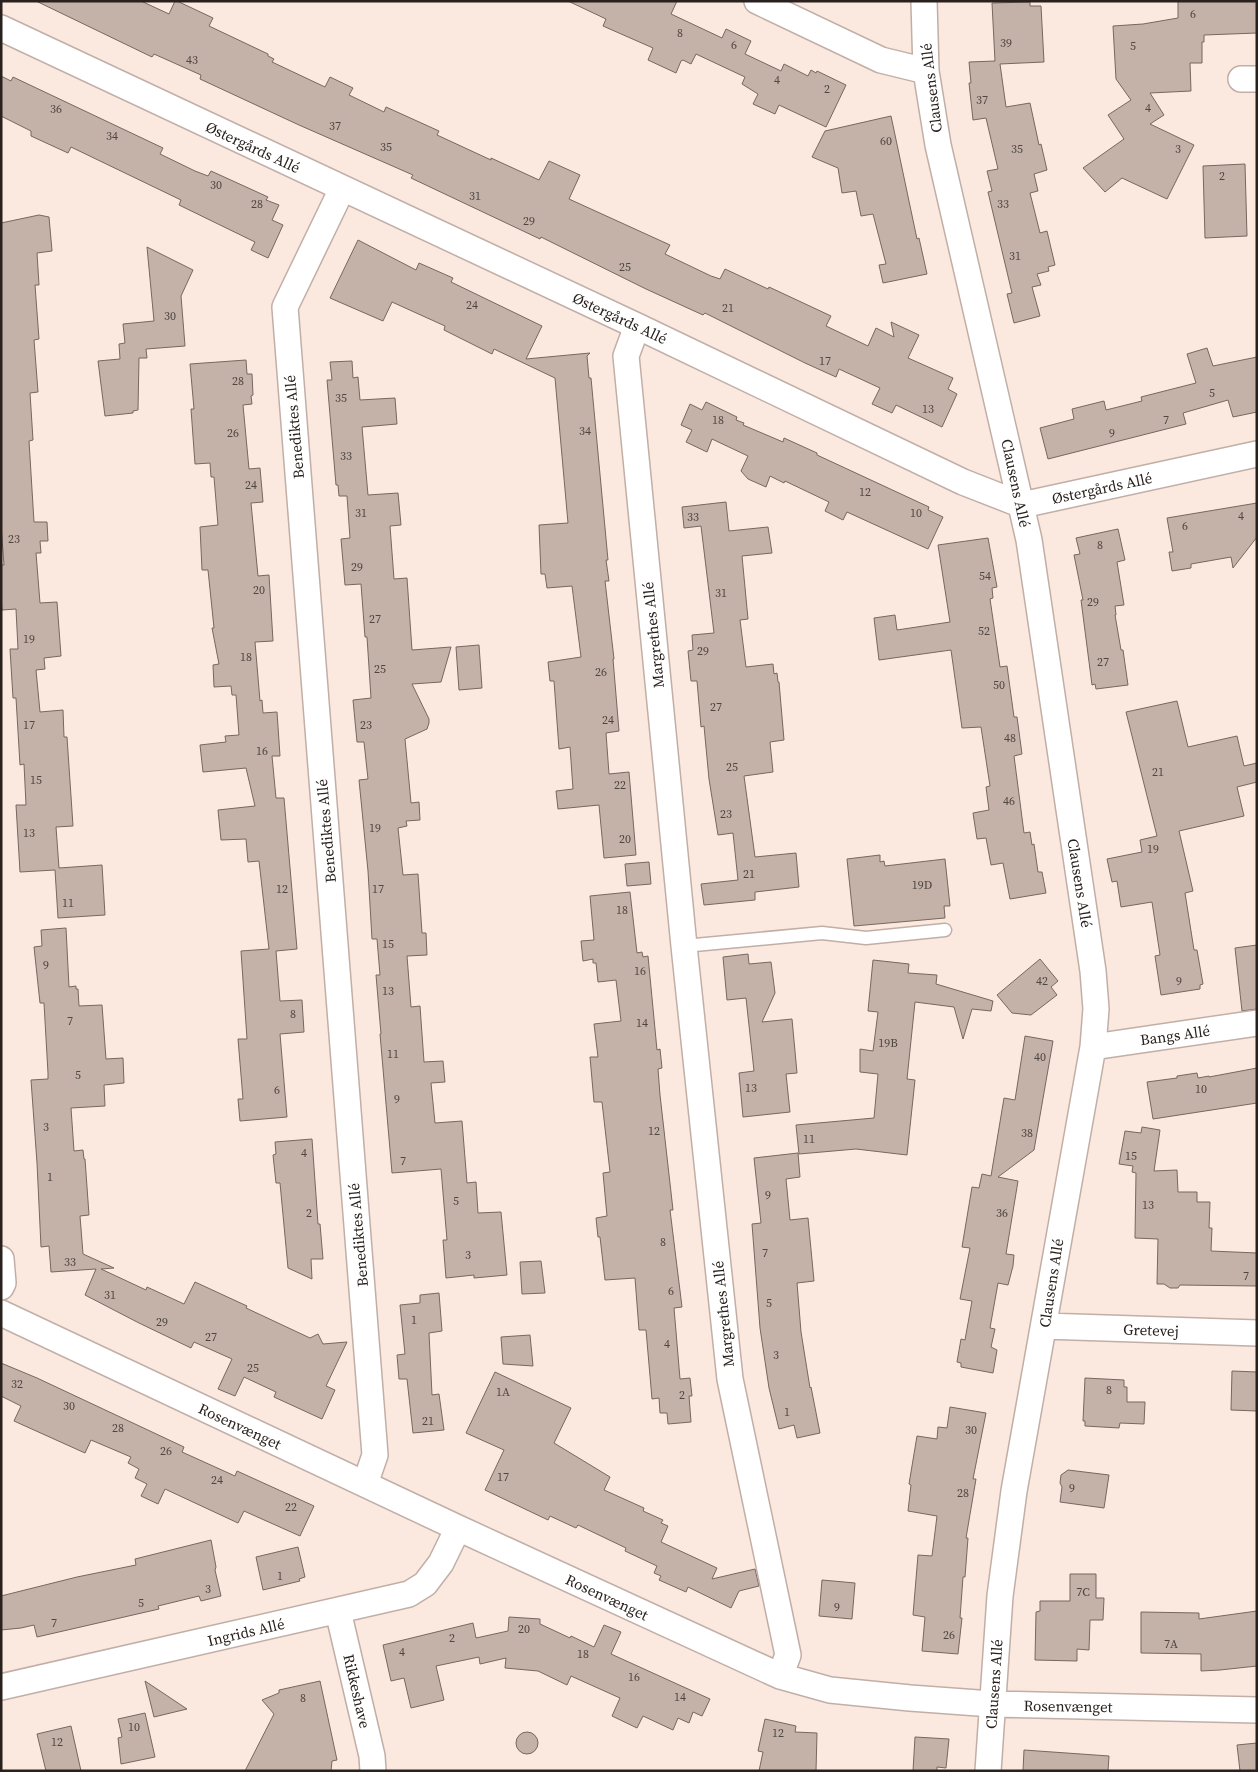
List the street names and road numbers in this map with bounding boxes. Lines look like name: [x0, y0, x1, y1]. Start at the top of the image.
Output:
street label: Clausens Allé: [915, 42, 947, 134]
street label: Østergårds Allé: [202, 116, 304, 178]
street label: Østergårds Allé: [569, 287, 671, 349]
street label: Benediktes Allé: [279, 374, 309, 480]
street label: Clausens Allé: [996, 437, 1036, 530]
street label: Østergårds Allé: [1050, 467, 1154, 509]
street label: Margrethes Allé: [637, 581, 669, 689]
street label: Benediktes Allé: [311, 778, 341, 884]
street label: Clausens Allé: [1063, 837, 1097, 929]
street label: Bangs Allé: [1139, 1020, 1212, 1050]
street label: Benediktes Allé: [343, 1182, 373, 1288]
street label: Clausens Allé: [1034, 1237, 1068, 1329]
street label: Margrethes Allé: [707, 1260, 739, 1368]
street label: Gretevej: [1123, 1319, 1179, 1341]
street label: Rosenvænget: [195, 1398, 285, 1454]
street label: Rosenvænget: [562, 1569, 652, 1625]
street label: Ingrids Allé: [205, 1613, 287, 1651]
street label: Clausens Allé: [980, 1638, 1008, 1730]
street label: Rikkeshave: [338, 1652, 376, 1731]
street label: Rosenvænget: [1023, 1695, 1113, 1717]

